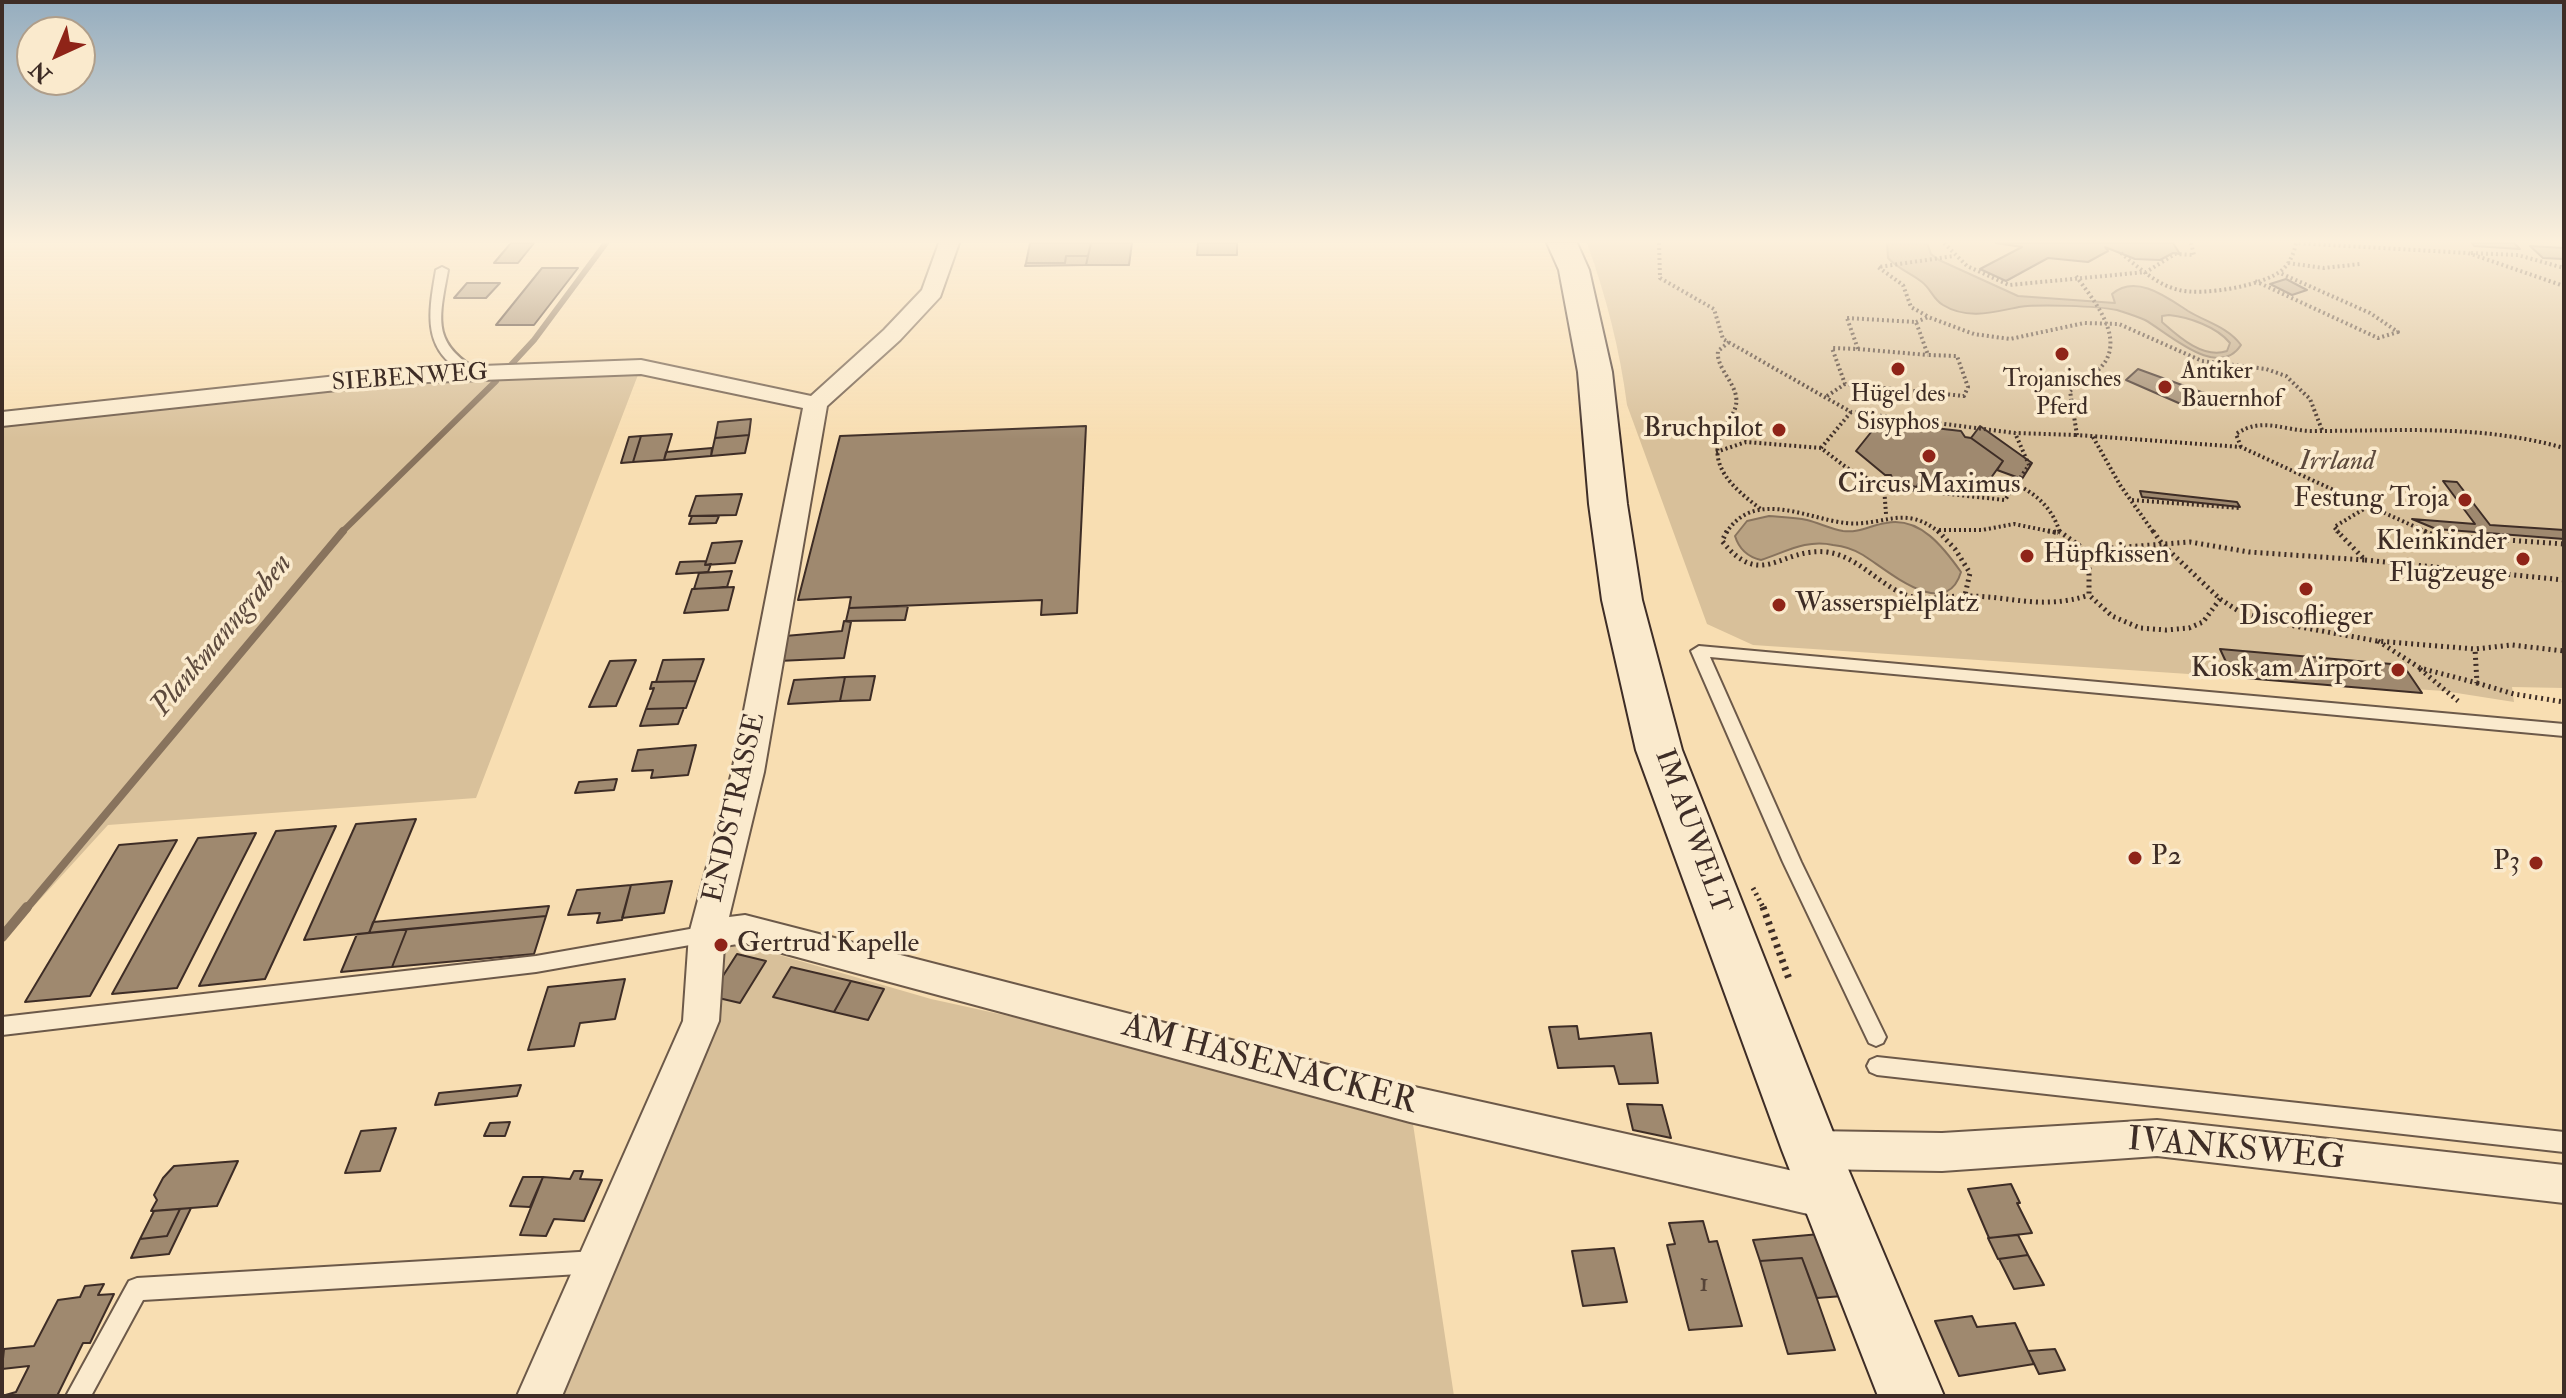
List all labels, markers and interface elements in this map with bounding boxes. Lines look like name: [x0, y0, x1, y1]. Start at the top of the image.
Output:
north arrow: [16, 16, 96, 96]
text: N: [24, 55, 58, 89]
marker: Trojanisches Pferd: [2053, 345, 2071, 363]
street label: SIEBENWEG: [331, 359, 489, 399]
place label: Antiker Bauernhof: [2181, 359, 2282, 415]
marker: Hügel des Sisyphos: [1889, 360, 1907, 378]
place label: Trojanisches Pferd: [2003, 367, 2121, 423]
marker: Antiker Bauernhof: [2156, 378, 2174, 396]
place label: Hügel des Sisyphos: [1851, 382, 1945, 438]
place label: Bruchpilot: [1643, 413, 1763, 447]
marker: Bruchpilot: [1770, 421, 1788, 439]
park label: Irrland: [2299, 446, 2375, 480]
marker: Circus Maximus: [1920, 447, 1938, 465]
place label: Circus Maximus: [1837, 469, 2021, 503]
place label: Festung Troja: [2294, 483, 2449, 517]
marker: Festung Troja: [2456, 491, 2474, 509]
place label: Kleinkinder Flugzeuge: [2376, 526, 2507, 592]
place label: Hüpfkissen: [2043, 539, 2170, 573]
marker: Hüpfkissen: [2018, 547, 2036, 565]
water label: Plankmanngraben: [145, 548, 301, 724]
marker: Kleinkinder Flugzeuge: [2514, 550, 2532, 568]
marker: Discoflieger: [2297, 580, 2315, 598]
place label: Wasserspielplatz: [1795, 588, 1979, 622]
marker: Wasserspielplatz: [1770, 596, 1788, 614]
place label: Discoflieger: [2239, 601, 2373, 635]
place label: Kiosk am Airport: [2191, 653, 2382, 687]
marker: Kiosk am Airport: [2389, 661, 2407, 679]
street label: ENDSTRASSE: [698, 710, 774, 906]
street label: IM AUWELT: [1646, 745, 1736, 919]
place label: P2: [2151, 841, 2182, 875]
place label: P3: [2493, 846, 2520, 880]
marker: P2: [2126, 849, 2144, 867]
marker: P3: [2527, 854, 2545, 872]
place label: Gertrud Kapelle: [737, 928, 919, 962]
marker: Gertrud Kapelle: [712, 936, 730, 954]
street label: AM HASENACKER: [1117, 1007, 1421, 1125]
street label: IVANKSWEG: [2126, 1121, 2346, 1181]
house number: 1: [1699, 1268, 1709, 1302]

